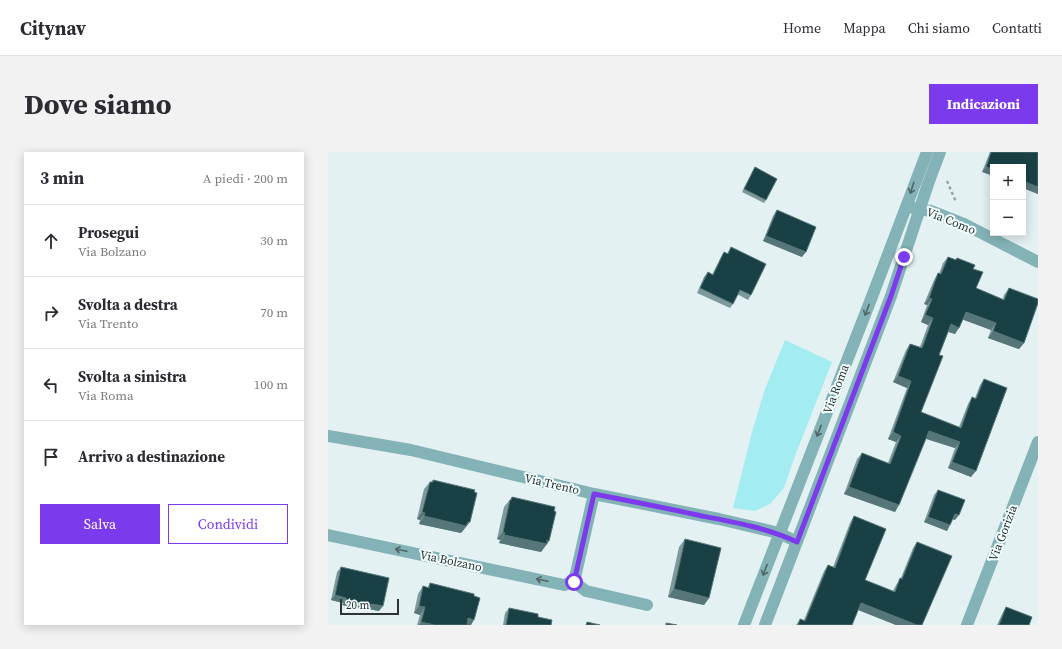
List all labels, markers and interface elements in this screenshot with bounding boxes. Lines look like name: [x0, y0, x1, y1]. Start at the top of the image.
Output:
text: Citynav: [20, 15, 86, 41]
text: Home: [783, 18, 821, 38]
text: Mappa: [843, 18, 886, 38]
text: Chi siamo: [908, 18, 970, 38]
text: Contatti: [992, 18, 1042, 38]
button: Indicazioni: [929, 84, 1038, 124]
text: Dove siamo: [24, 85, 171, 123]
map controls: [990, 164, 1026, 236]
button: +: [990, 164, 1026, 200]
text: 3 min: [40, 166, 84, 190]
text: A piedi · 200 m: [203, 170, 288, 187]
one-way arrow: [908, 182, 916, 194]
button: −: [990, 200, 1026, 236]
street label: Via Como: [924, 204, 978, 238]
text: Prosegui: [78, 222, 139, 243]
icon: ahead: [40, 230, 62, 252]
text: 30 m: [260, 232, 288, 249]
text: Via Bolzano: [78, 243, 146, 260]
route end: [895, 248, 913, 266]
text: Svolta a destra: [78, 294, 178, 315]
icon: right: [40, 302, 62, 324]
one-way arrow: [862, 303, 870, 315]
text: 70 m: [260, 304, 288, 321]
text: Via Trento: [78, 315, 138, 332]
street label: Via Roma: [819, 361, 853, 416]
text: Svolta a sinistra: [78, 366, 187, 387]
icon: left: [40, 374, 62, 396]
text: 100 m: [254, 376, 288, 393]
text: Via Roma: [78, 387, 134, 404]
one-way arrow: [815, 425, 823, 437]
icon: arrive: [40, 446, 62, 468]
text: Arrivo a destinazione: [78, 446, 225, 467]
street label: Via Trento: [523, 470, 581, 498]
street label: Via Gorizia: [985, 502, 1021, 563]
button: Salva: [40, 504, 160, 544]
button: Condividi: [168, 504, 288, 544]
one-way arrow: [395, 546, 408, 554]
street label: Via Bolzano: [418, 547, 484, 575]
one-way arrow: [761, 563, 768, 575]
route start: [565, 573, 583, 591]
one-way arrow: [536, 576, 549, 584]
scale bar: [340, 597, 399, 616]
text: 20 m: [346, 598, 369, 613]

